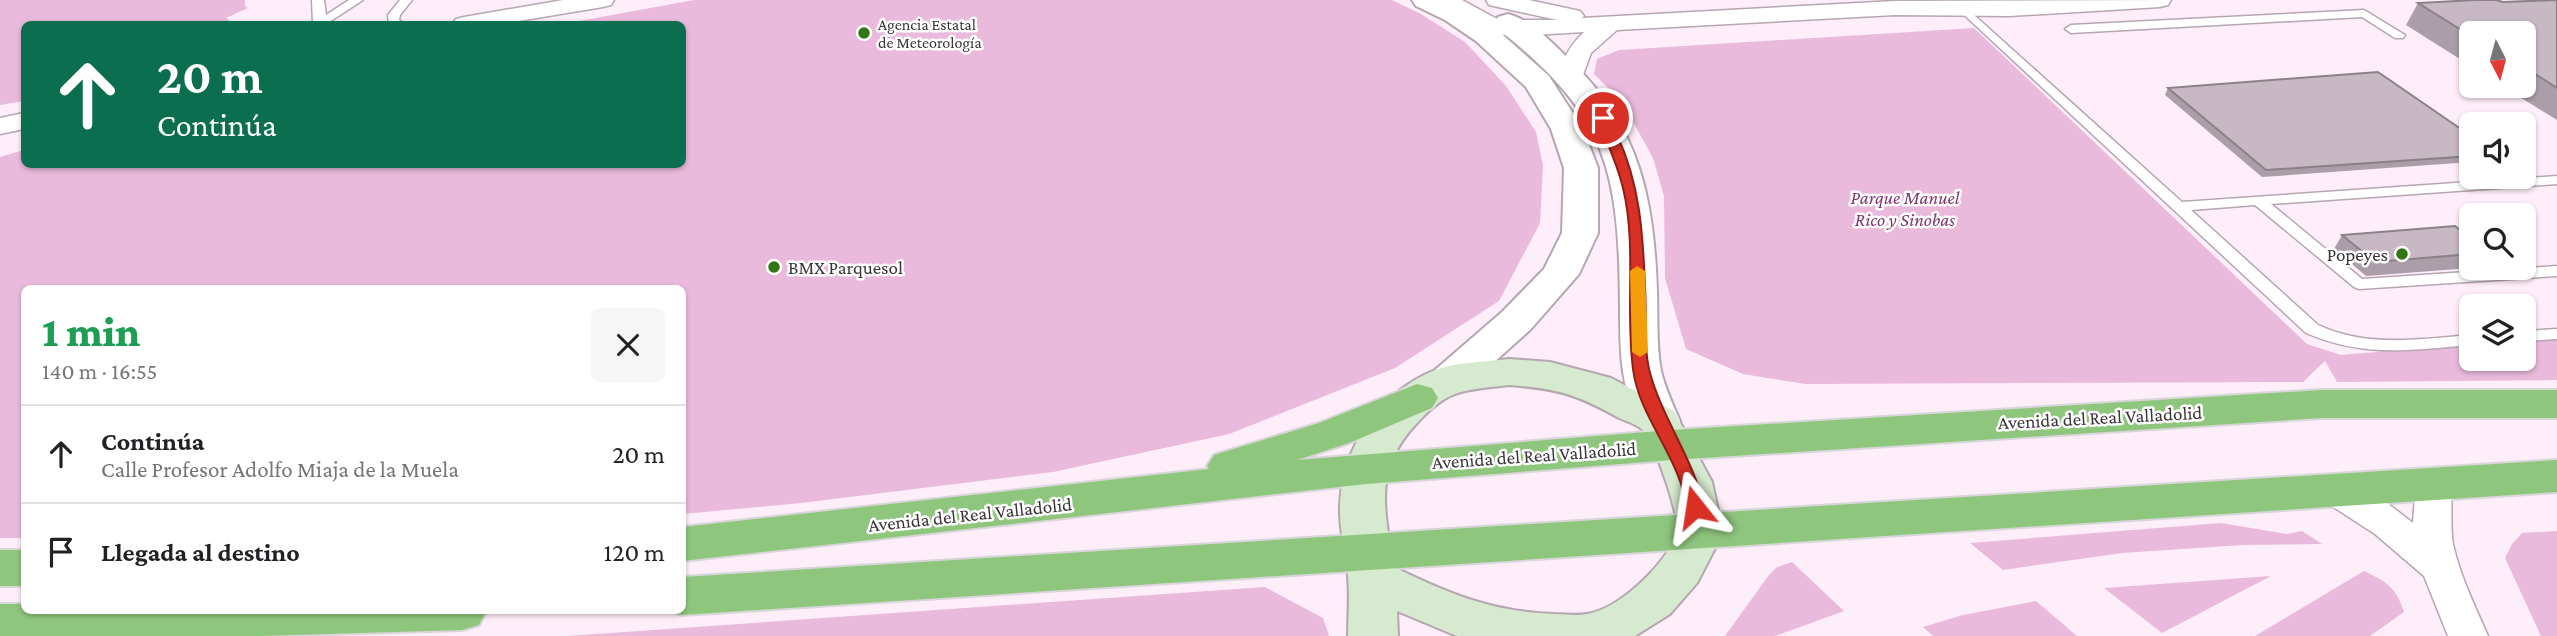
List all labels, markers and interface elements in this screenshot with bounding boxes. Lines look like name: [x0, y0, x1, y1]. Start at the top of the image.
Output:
place label: Agencia Estatal de Meteorología: [878, 16, 982, 52]
north arrow: [2459, 21, 2536, 98]
map controls: [2459, 21, 2536, 371]
marker: Agencia Estatal de Meteorología: [856, 25, 872, 41]
icon: ahead: [42, 49, 133, 140]
text: 20 m: [157, 49, 263, 104]
pin: [1573, 88, 1633, 148]
icon: arrive: [1584, 99, 1622, 137]
text: Continúa: [157, 107, 277, 143]
button: sound: [2459, 112, 2536, 189]
park label: Parque Manuel Rico y Sinobas: [1851, 187, 1960, 230]
button: search: [2459, 203, 2536, 280]
place label: Popeyes: [2327, 244, 2388, 265]
marker: Popeyes: [2394, 246, 2410, 262]
place label: BMX Parquesol: [788, 257, 903, 278]
marker: BMX Parquesol: [766, 259, 782, 275]
button: layers: [2459, 294, 2536, 371]
text: 1 min: [42, 308, 140, 355]
button: close: [591, 308, 665, 382]
text: 140 m · 16:55: [42, 358, 157, 384]
street label: Avenida del Real Valladolid: [1997, 402, 2203, 433]
text: Continúa: [101, 427, 204, 456]
icon: ahead: [42, 435, 80, 473]
street label: Avenida del Real Valladolid: [1431, 438, 1637, 473]
text: 20 m: [612, 440, 665, 469]
text: Calle Profesor Adolfo Miaja de la Muela: [101, 456, 459, 482]
position arrow: [1658, 470, 1732, 544]
street label: Avenida del Real Valladolid: [867, 493, 1073, 536]
icon: arrive: [42, 533, 80, 571]
text: Llegada al destino: [101, 538, 300, 567]
text: 120 m: [604, 538, 665, 567]

